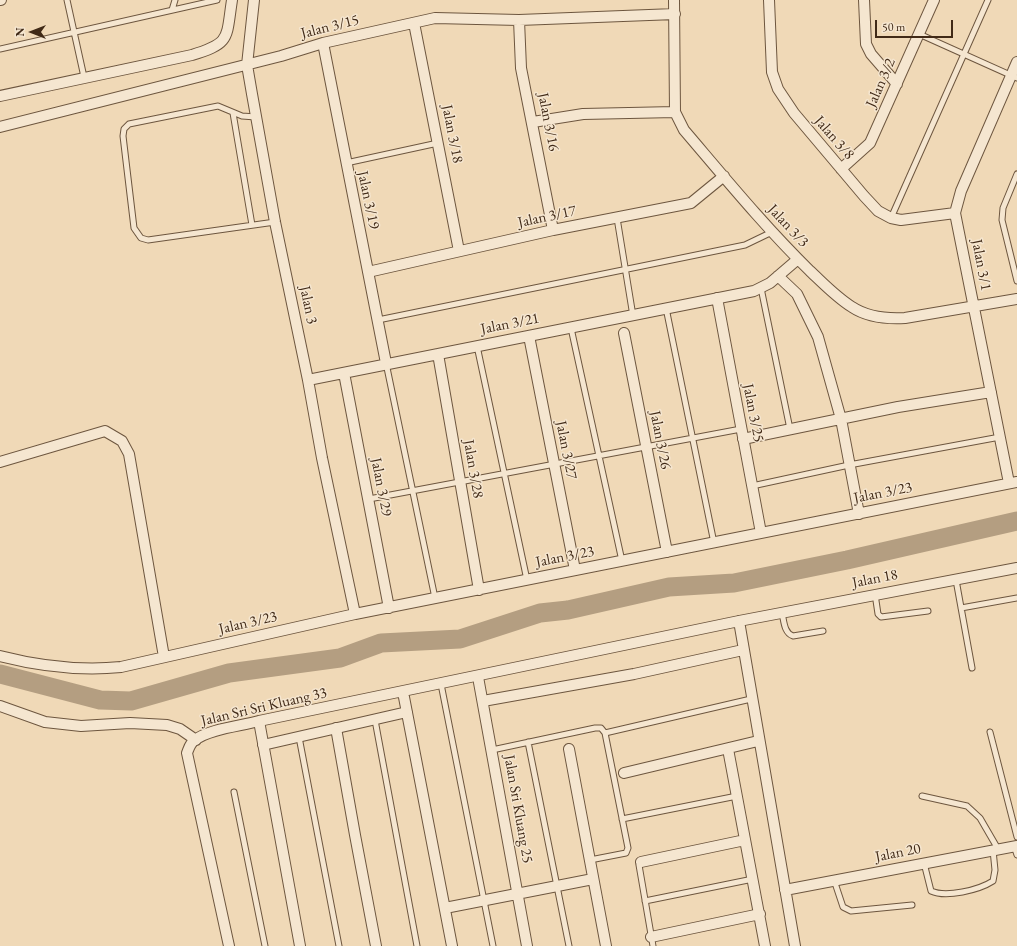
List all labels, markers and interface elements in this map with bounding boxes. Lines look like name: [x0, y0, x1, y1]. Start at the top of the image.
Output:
street label: Jalan 3/15: [299, 11, 361, 43]
north arrow: [12, 12, 52, 52]
scale bar: [877, 12, 955, 38]
text: 50 m: [882, 19, 905, 35]
text: N: [13, 28, 27, 36]
street label: Jalan 3/2: [862, 56, 900, 110]
street label: Jalan 3/16: [534, 91, 562, 153]
street label: Jalan 3/18: [438, 103, 466, 165]
street label: Jalan 3/8: [810, 112, 858, 164]
street label: Jalan 3/19: [353, 169, 383, 231]
street label: Jalan 3/3: [764, 201, 812, 251]
street label: Jalan 3/17: [516, 202, 578, 232]
street label: Jalan 3/1: [967, 238, 995, 292]
street label: Jalan 3: [295, 284, 321, 326]
street label: Jalan 3/21: [479, 310, 541, 338]
street label: Jalan 3/25: [739, 382, 767, 444]
street label: Jalan 3/26: [646, 409, 674, 471]
street label: Jalan 3/27: [552, 419, 580, 481]
street label: Jalan 3/28: [459, 438, 487, 500]
street label: Jalan 3/29: [367, 456, 395, 518]
street label: Jalan 3/23: [852, 479, 914, 507]
street label: Jalan 3/23: [534, 543, 596, 571]
street label: Jalan 18: [851, 566, 899, 592]
street label: Jalan 3/23: [217, 608, 279, 638]
street label: Jalan Sri Sri Kluang 33: [199, 684, 329, 730]
street label: Jalan Sri Kluang 25: [500, 753, 536, 865]
street label: Jalan 20: [874, 840, 922, 866]

